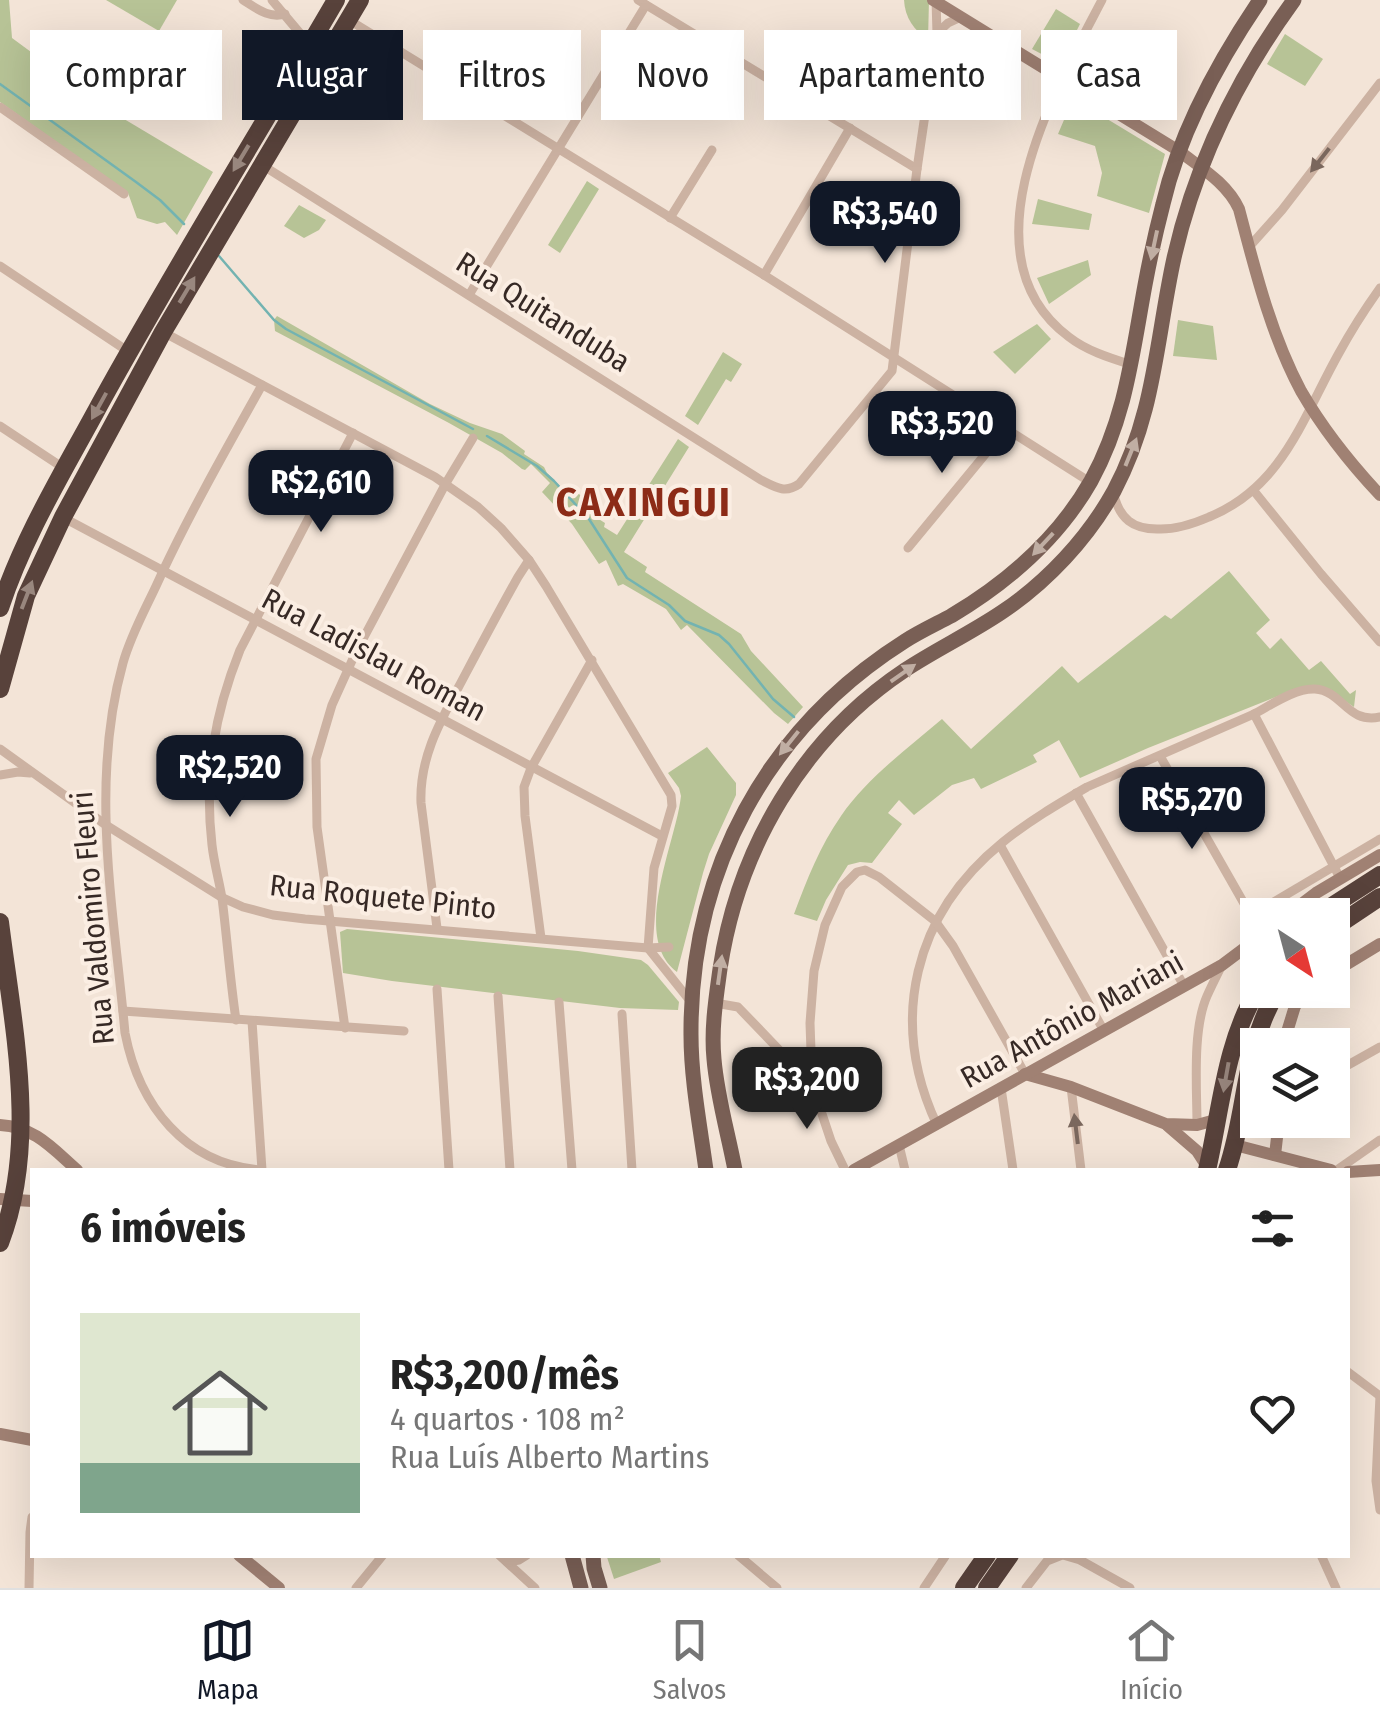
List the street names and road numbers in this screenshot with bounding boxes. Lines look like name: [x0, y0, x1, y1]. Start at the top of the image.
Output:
street label: Rua Quitanduba: [449, 244, 637, 380]
street label: Rua Ladislau Roman: [256, 581, 492, 729]
street label: Rua Valdomiro Fleuri: [64, 790, 122, 1046]
street label: Rua Roquete Pinto: [268, 867, 498, 927]
street label: Rua Antônio Mariani: [954, 944, 1190, 1096]

